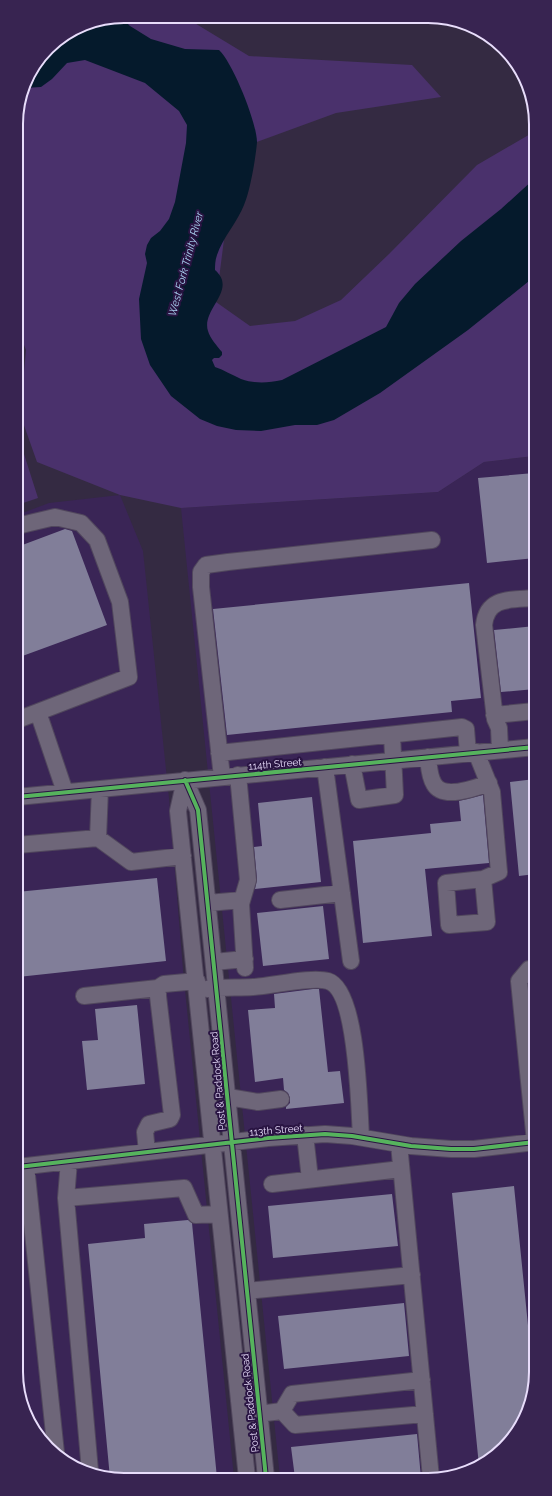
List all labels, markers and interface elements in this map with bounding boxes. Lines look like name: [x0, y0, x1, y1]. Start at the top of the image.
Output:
water label: West Fork Trinity River: [166, 209, 207, 318]
street label: 114th Street: [248, 756, 303, 772]
street label: Post & Paddock Road: [208, 1031, 228, 1131]
street label: 113th Street: [249, 1122, 304, 1138]
street label: Post & Paddock Road: [239, 1353, 261, 1453]

